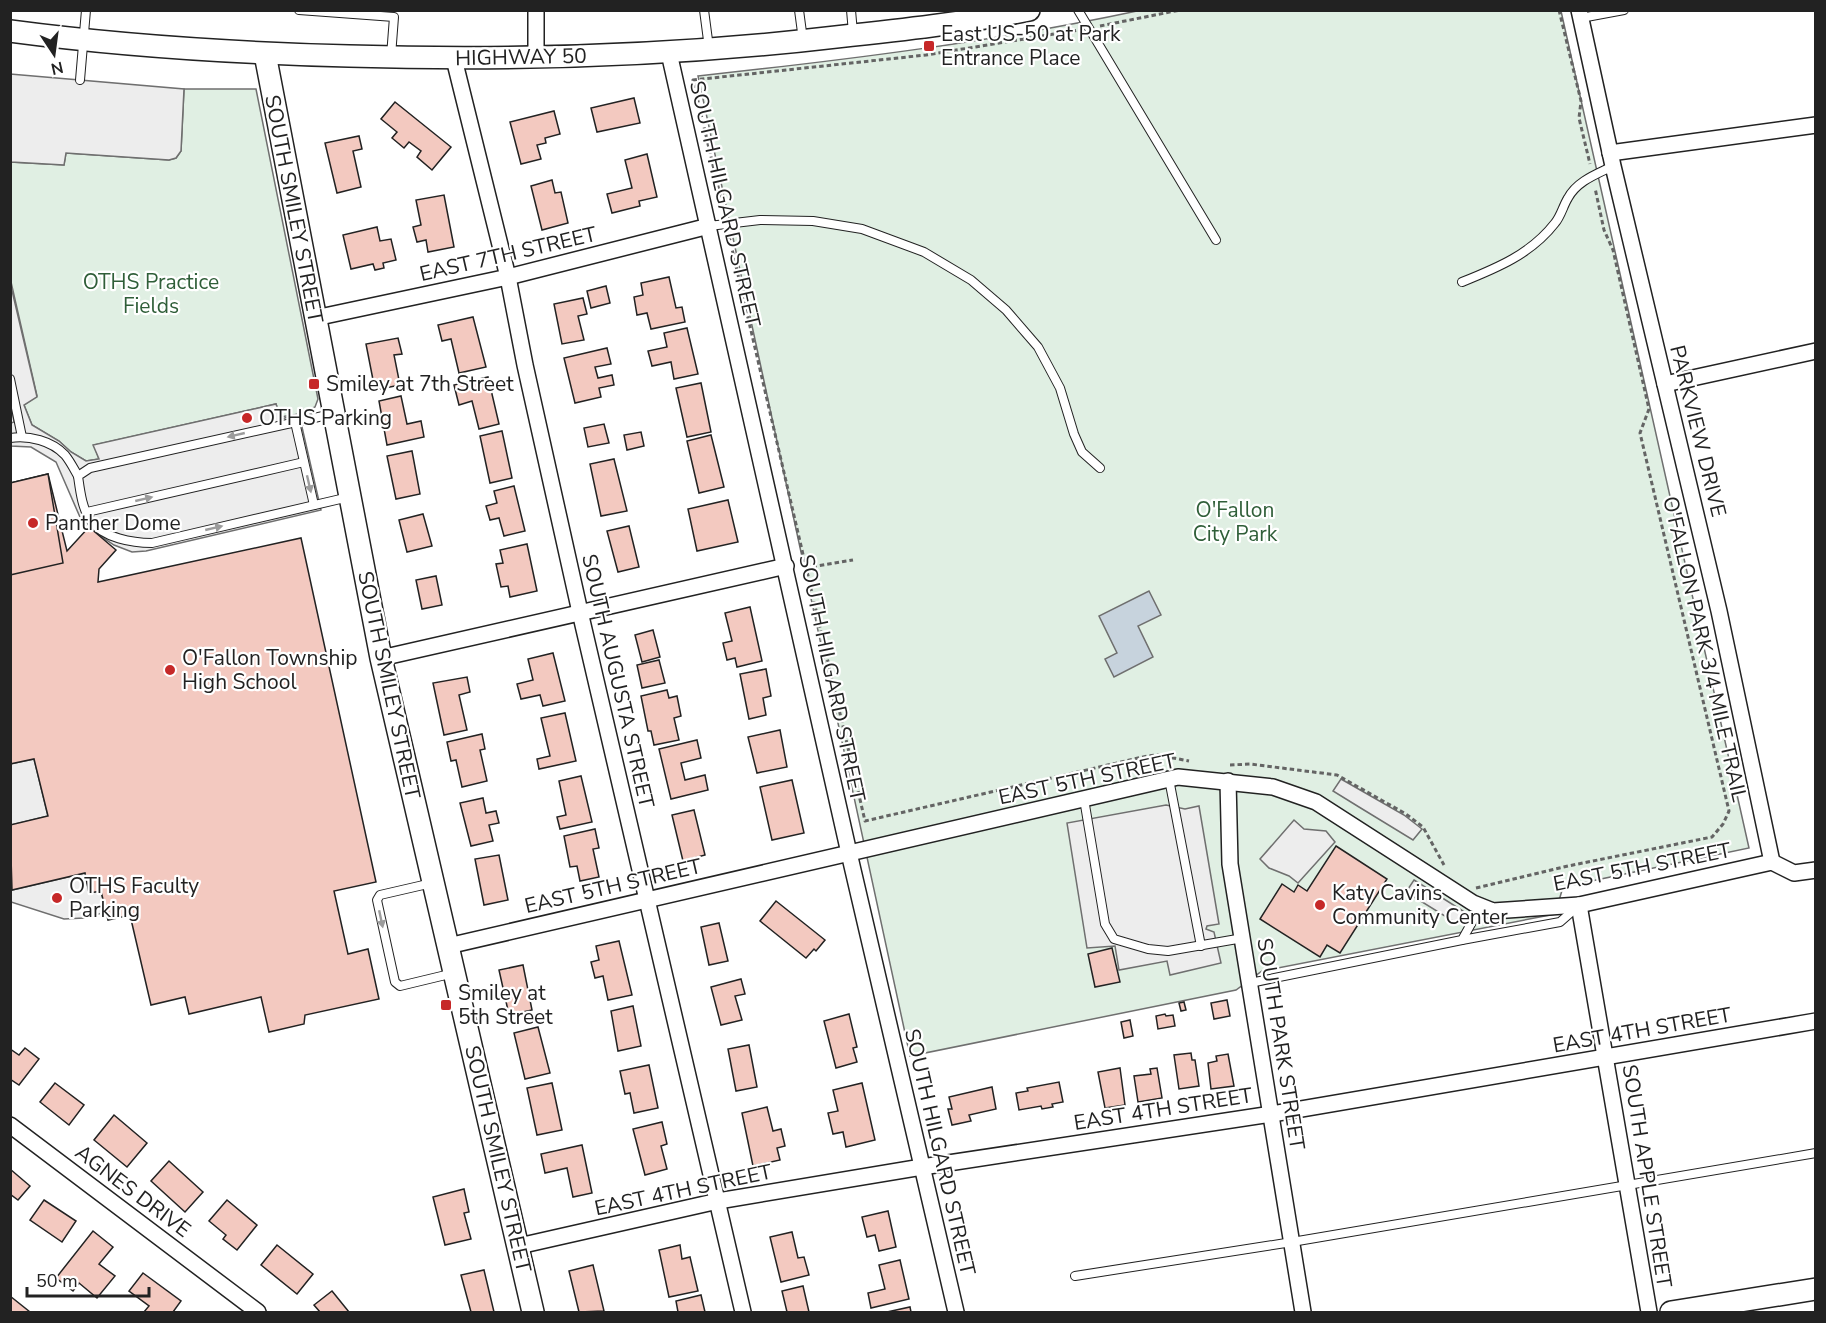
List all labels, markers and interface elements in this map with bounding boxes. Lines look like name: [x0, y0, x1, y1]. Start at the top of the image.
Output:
place label: East US-50 at Park Entrance Place: [941, 20, 1121, 72]
north arrow: [24, 24, 84, 84]
marker: East US-50 at Park Entrance Place: [922, 39, 936, 53]
street label: HIGHWAY 50: [455, 42, 587, 72]
text: N: [49, 56, 65, 80]
street label: SOUTH HILGARD STREET: [683, 78, 767, 330]
street label: SOUTH SMILEY STREET: [258, 92, 330, 326]
street label: EAST 7TH STREET: [417, 220, 599, 288]
park label: OTHS Practice Fields: [83, 268, 219, 320]
street label: PARKVIEW DRIVE: [1663, 342, 1733, 520]
place label: Smiley at 7th Street: [326, 370, 514, 398]
marker: Smiley at 7th Street: [307, 377, 321, 391]
place label: OTHS Parking: [259, 404, 392, 432]
marker: OTHS Parking: [240, 411, 254, 425]
one-way arrow: [227, 431, 245, 441]
one-way arrow: [304, 475, 314, 493]
one-way arrow: [135, 493, 154, 503]
street label: O'FALLON PARK 3/4 MILE TRAIL: [1656, 494, 1754, 805]
park label: O'Fallon City Park: [1193, 496, 1278, 548]
place label: Panther Dome: [45, 509, 181, 537]
marker: Panther Dome: [26, 516, 40, 530]
one-way arrow: [205, 523, 223, 533]
street label: SOUTH AUGUSTA STREET: [575, 551, 661, 811]
street label: SOUTH HILGARD STREET: [792, 552, 872, 805]
street label: SOUTH SMILEY STREET: [351, 569, 427, 802]
place label: O'Fallon Township High School: [182, 644, 358, 696]
marker: O'Fallon Township High School: [163, 663, 177, 677]
street label: EAST 5TH STREET: [996, 746, 1179, 811]
street label: EAST 5TH STREET: [1551, 836, 1734, 898]
street label: EAST 5TH STREET: [522, 852, 704, 920]
place label: OTHS Faculty Parking: [69, 872, 199, 924]
place label: Katy Cavins Community Center: [1332, 879, 1508, 931]
marker: OTHS Faculty Parking: [50, 891, 64, 905]
marker: Katy Cavins Community Center: [1313, 898, 1327, 912]
one-way arrow: [377, 910, 386, 929]
street label: SOUTH PARK STREET: [1250, 936, 1312, 1152]
place label: Smiley at 5th Street: [458, 979, 553, 1031]
marker: Smiley at 5th Street: [439, 998, 453, 1012]
street label: EAST 4TH STREET: [1551, 1000, 1734, 1059]
street label: SOUTH HILGARD STREET: [898, 1026, 982, 1278]
street label: SOUTH SMILEY STREET: [458, 1043, 538, 1276]
street label: SOUTH APPLE STREET: [1616, 1062, 1679, 1290]
street label: EAST 4TH STREET: [1072, 1081, 1255, 1137]
street label: AGNES DRIVE: [70, 1138, 196, 1244]
street label: EAST 4TH STREET: [592, 1157, 775, 1222]
scale bar: [27, 1260, 148, 1298]
text: 50 m: [36, 1269, 78, 1293]

